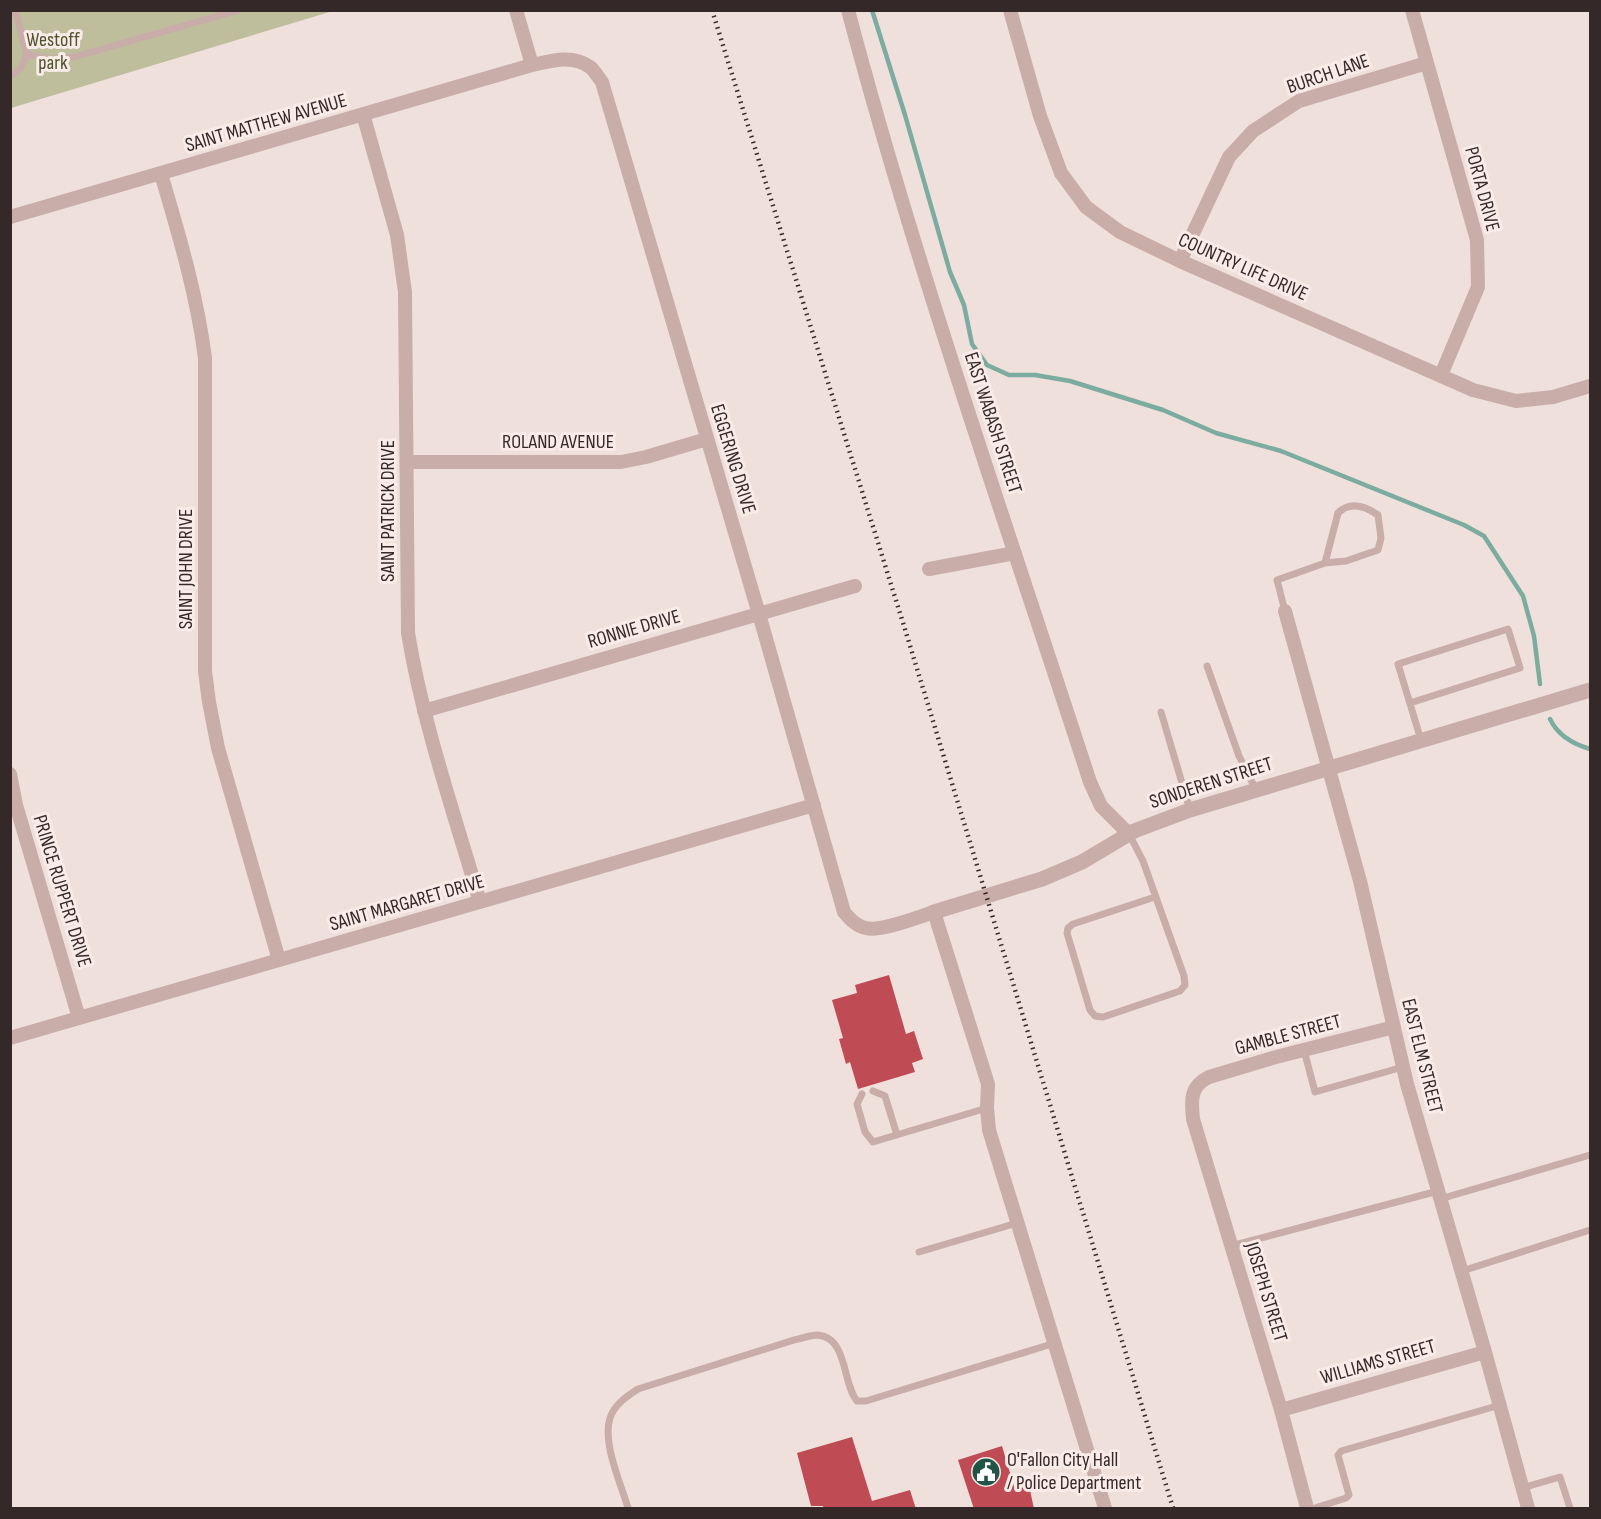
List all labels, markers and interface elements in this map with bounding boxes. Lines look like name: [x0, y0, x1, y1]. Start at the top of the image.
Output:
park label: Westoff park: [26, 28, 80, 75]
street label: BURCH LANE: [1284, 49, 1372, 99]
street label: SAINT MATTHEW AVENUE: [183, 88, 349, 158]
street label: PORTA DRIVE: [1459, 144, 1505, 234]
street label: COUNTRY LIFE DRIVE: [1175, 228, 1311, 306]
street label: EAST WABASH STREET: [959, 349, 1027, 497]
street label: EGGERING DRIVE: [705, 401, 761, 517]
street label: ROLAND AVENUE: [502, 430, 614, 454]
street label: SAINT PATRICK DRIVE: [376, 440, 400, 582]
street label: SAINT JOHN DRIVE: [174, 509, 198, 629]
street label: RONNIE DRIVE: [585, 604, 683, 654]
street label: SONDEREN STREET: [1146, 752, 1276, 814]
street label: PRINCE RUPPERT DRIVE: [27, 812, 97, 970]
street label: SAINT MARGARET DRIVE: [327, 869, 487, 937]
street label: EAST ELM STREET: [1396, 996, 1448, 1116]
street label: GAMBLE STREET: [1232, 1009, 1344, 1061]
street label: JOSEPH STREET: [1239, 1238, 1293, 1345]
street label: WILLIAMS STREET: [1318, 1334, 1438, 1390]
place label: O'Fallon City Hall / Police Department: [1007, 1448, 1141, 1495]
public building icon: O'Fallon City Hall / Police Department: [970, 1456, 1002, 1488]

